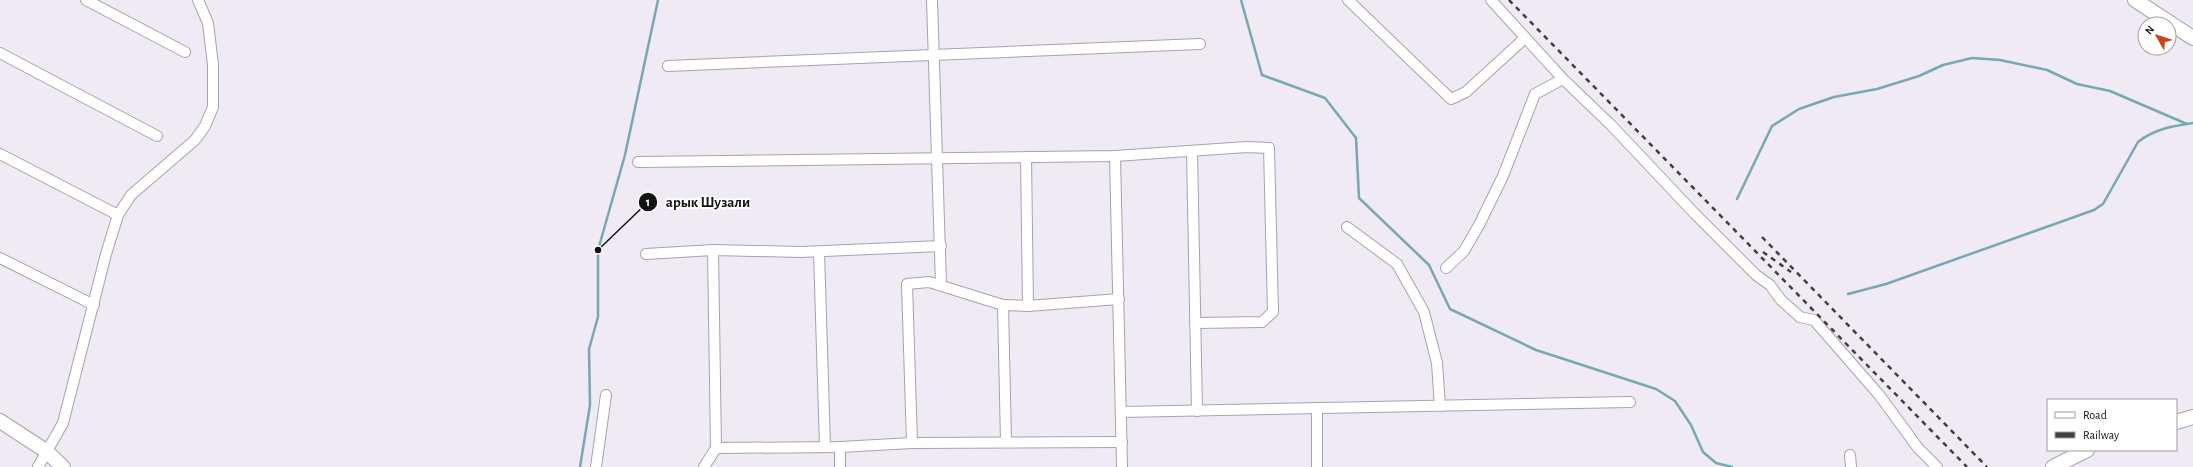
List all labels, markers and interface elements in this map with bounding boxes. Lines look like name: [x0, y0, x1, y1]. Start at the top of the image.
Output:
north arrow: [2137, 16, 2177, 56]
text: N: [2143, 24, 2156, 36]
callout: арык Шузали: [638, 189, 758, 216]
text: арык Шузали: [666, 195, 750, 210]
text: 1: [646, 196, 650, 208]
legend: [2047, 399, 2177, 451]
text: Road: [2083, 409, 2107, 421]
text: Railway: [2083, 429, 2119, 442]

